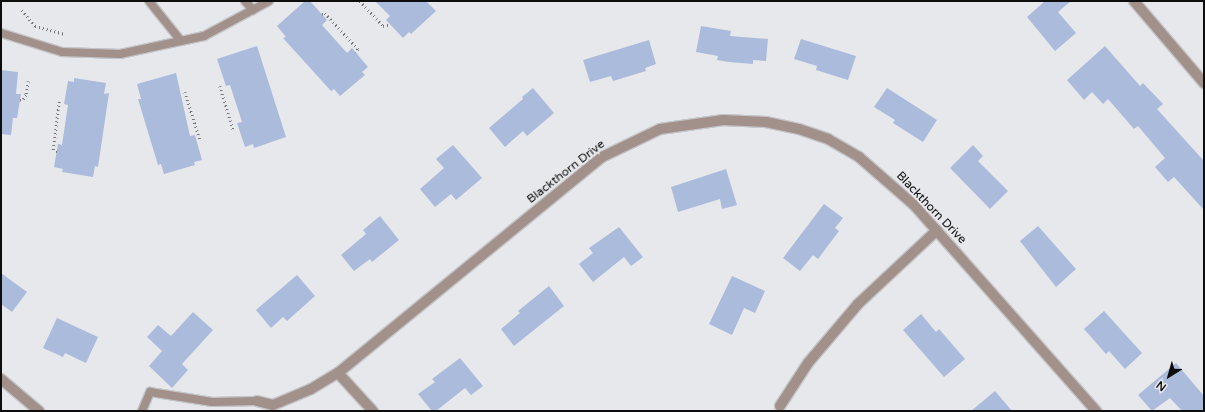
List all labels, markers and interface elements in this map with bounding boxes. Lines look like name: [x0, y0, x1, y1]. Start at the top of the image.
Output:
street label: Blackthorn Drive: [524, 137, 608, 207]
street label: Blackthorn Drive: [893, 169, 969, 247]
north arrow: [1149, 356, 1189, 396]
text: N: [1154, 378, 1169, 394]

